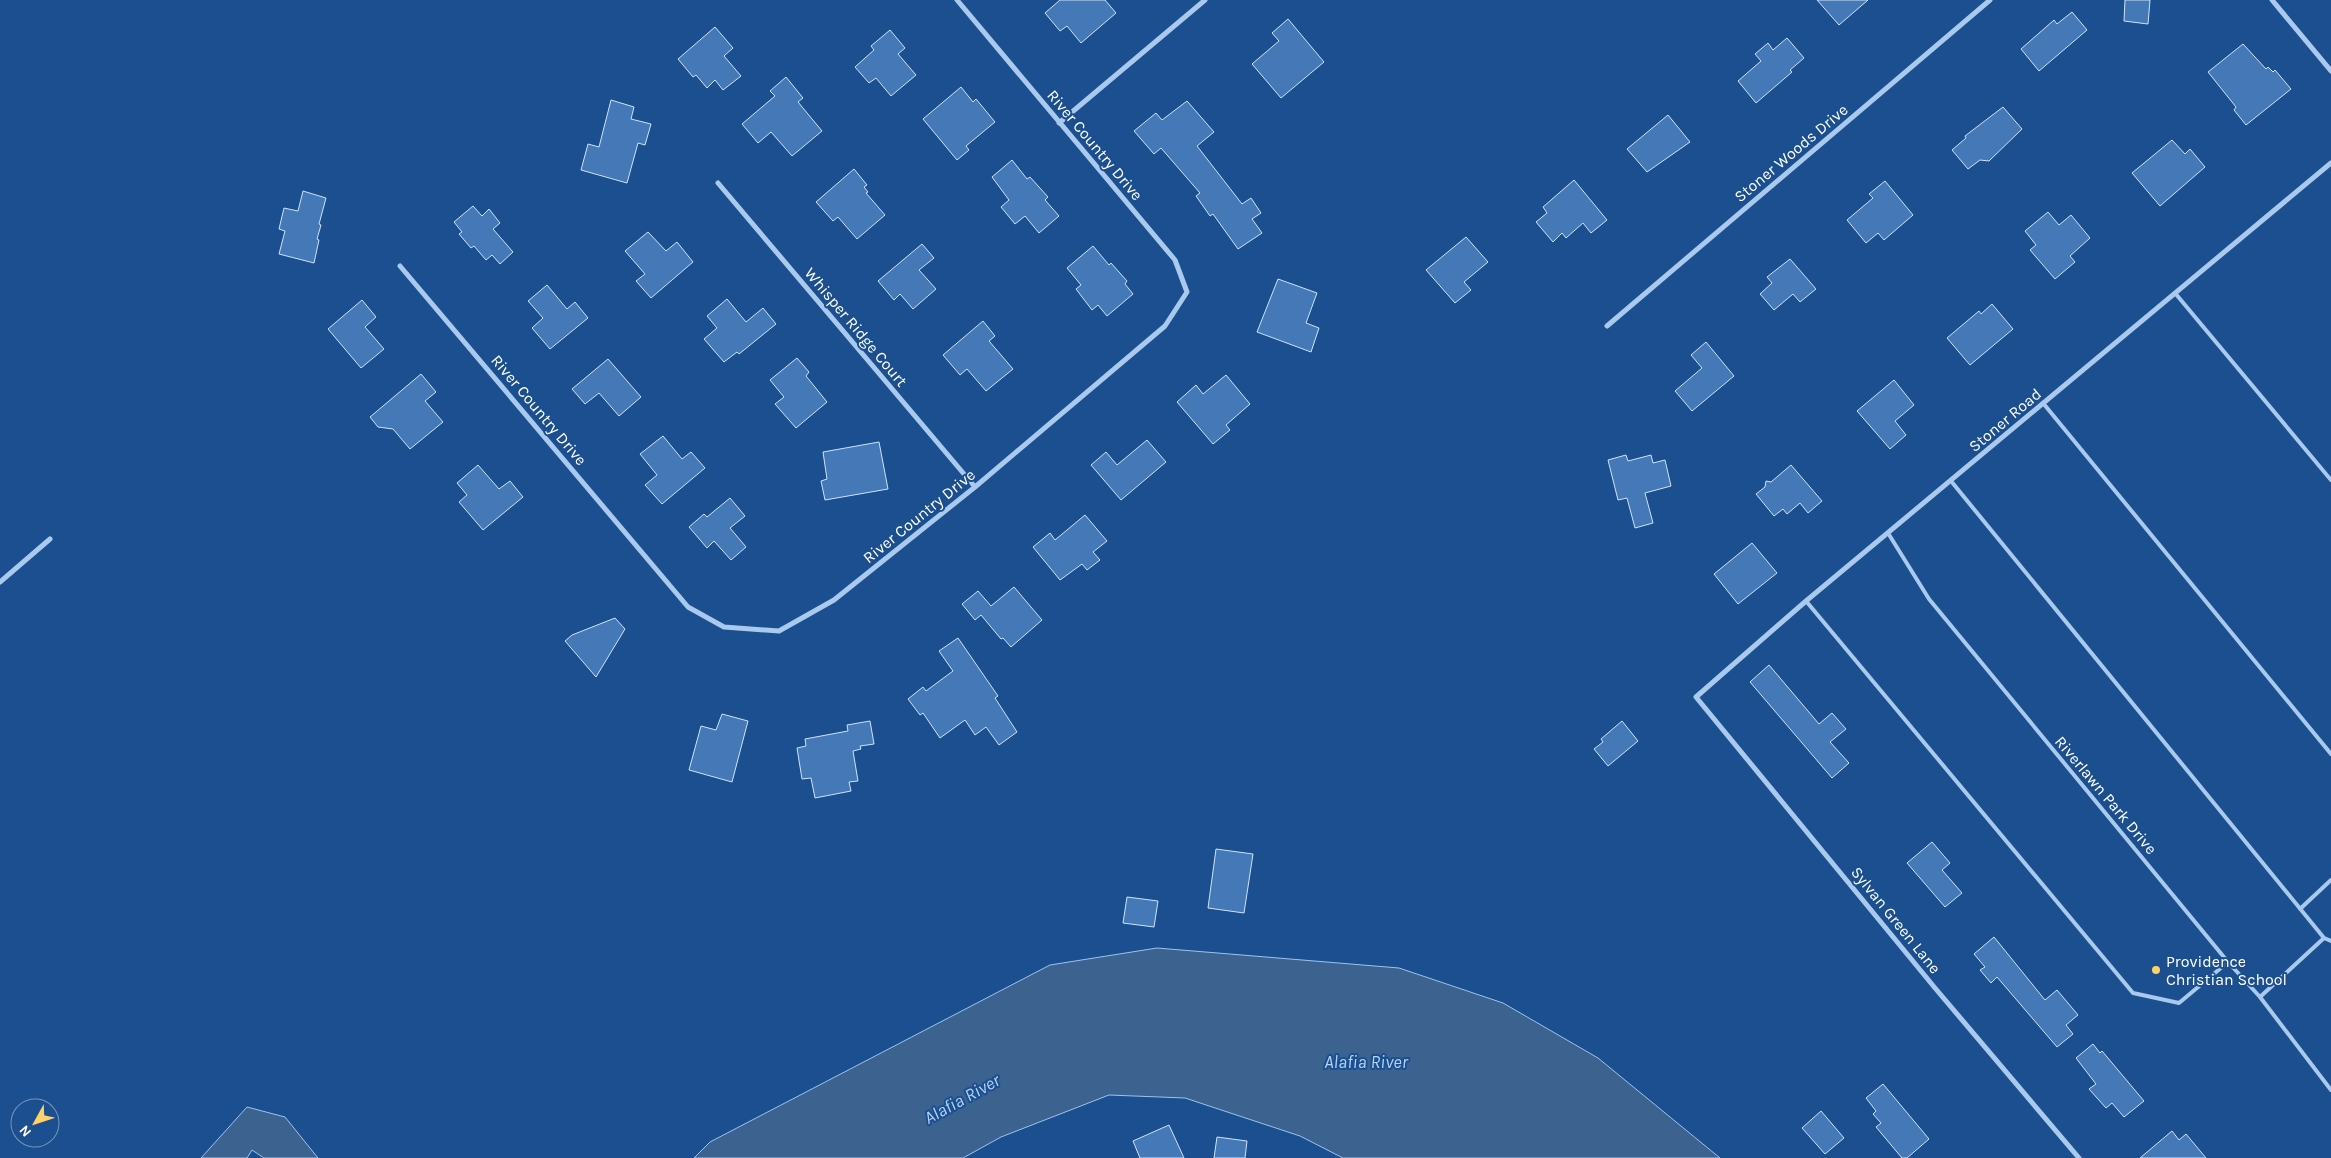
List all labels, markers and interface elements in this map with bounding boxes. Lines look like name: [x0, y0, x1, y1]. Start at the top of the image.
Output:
street label: River Country Drive: [1043, 86, 1147, 204]
street label: Stoner Woods Drive: [1730, 100, 1852, 206]
street label: Whisper Ridge Court: [801, 264, 911, 390]
street label: River Country Drive: [487, 351, 591, 469]
street label: Stoner Road: [1965, 384, 2045, 456]
street label: River Country Drive: [859, 465, 979, 567]
street label: Riverlawn Park Drive: [2051, 732, 2161, 858]
street label: Sylvan Green Lane: [1847, 863, 1945, 977]
place label: Providence Christian School: [2166, 952, 2287, 989]
marker: Providence Christian School: [2150, 964, 2162, 976]
water label: Alafia River: [1324, 1051, 1409, 1073]
water label: Alafia River: [920, 1069, 1005, 1129]
north arrow: [10, 1098, 60, 1148]
text: N: [16, 1122, 35, 1140]

